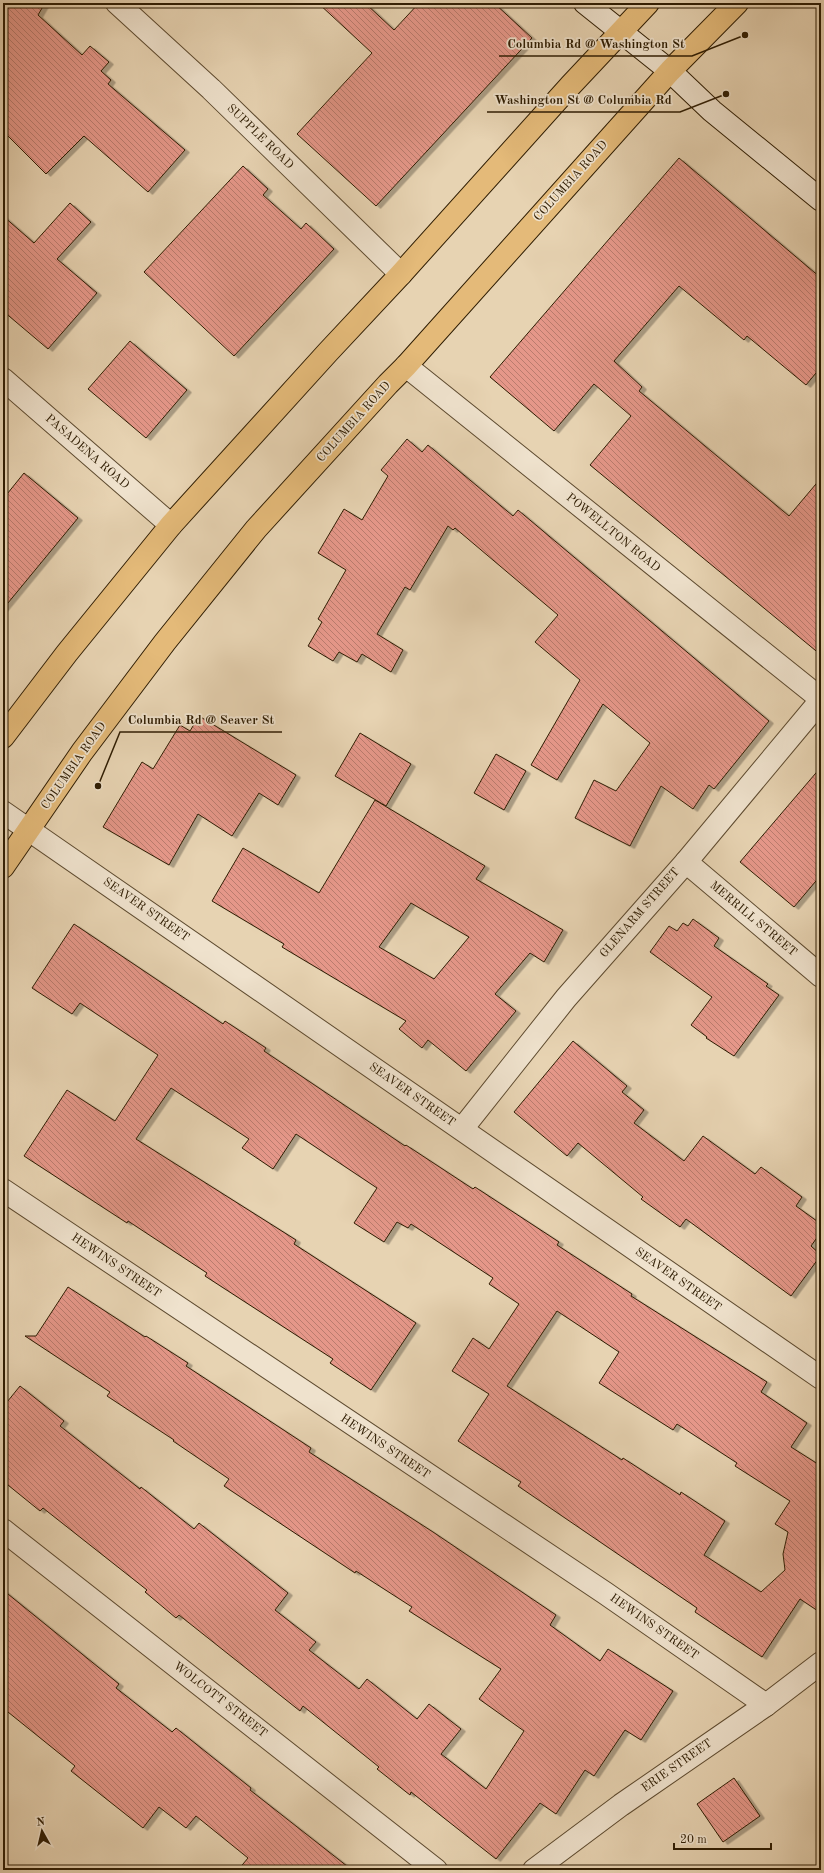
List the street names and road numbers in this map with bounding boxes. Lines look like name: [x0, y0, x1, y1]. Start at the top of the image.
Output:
street label: SUPPLE ROAD: [224, 102, 296, 172]
street label: COLUMBIA ROAD: [532, 139, 610, 223]
street label: COLUMBIA ROAD: [315, 380, 393, 464]
street label: PASADENA ROAD: [43, 413, 131, 491]
street label: POWELLTON ROAD: [564, 491, 662, 575]
street label: COLUMBIA ROAD: [39, 720, 109, 812]
street label: GLENARM STREET: [598, 866, 682, 960]
street label: SEAVER STREET: [101, 876, 191, 944]
street label: MERRILL STREET: [707, 879, 799, 959]
street label: SEAVER STREET: [367, 1061, 457, 1129]
street label: HEWINS STREET: [69, 1232, 163, 1300]
street label: SEAVER STREET: [633, 1246, 723, 1314]
street label: HEWINS STREET: [338, 1413, 432, 1481]
street label: HEWINS STREET: [608, 1592, 700, 1662]
street label: WOLCOTT STREET: [171, 1660, 269, 1740]
street label: ERIE STREET: [640, 1737, 714, 1795]

